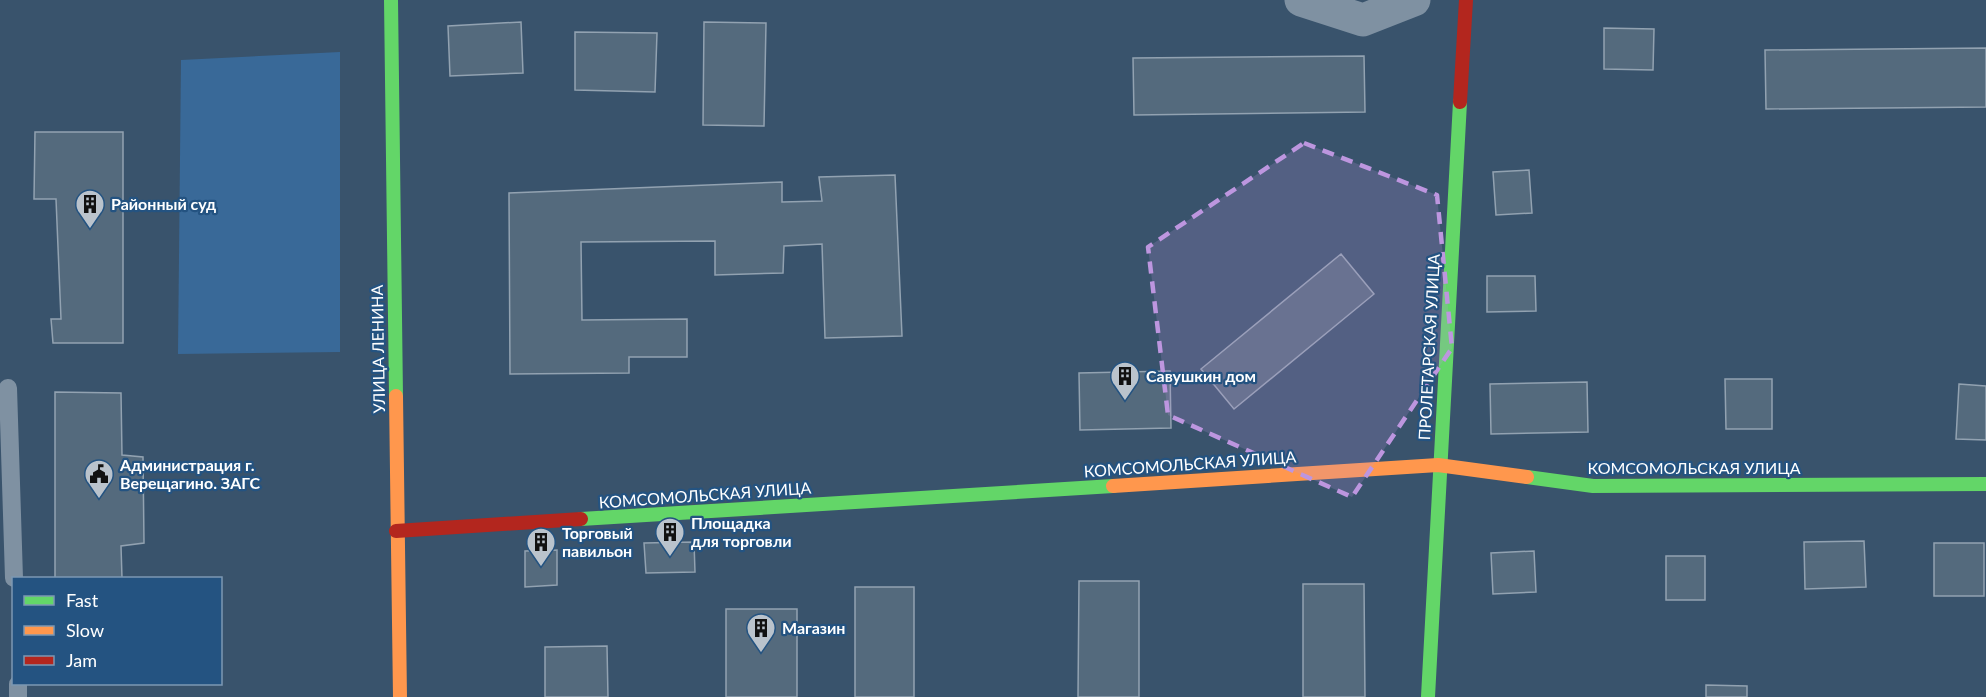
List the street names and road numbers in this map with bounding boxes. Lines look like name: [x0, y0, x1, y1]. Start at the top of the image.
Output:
street label: ПРОЛЕТАРСКАЯ УЛИЦА: [1414, 253, 1443, 441]
street label: УЛИЦА ЛЕНИНА: [367, 284, 388, 413]
street label: КОМСОМОЛЬСКАЯ УЛИЦА: [1083, 447, 1297, 480]
street label: КОМСОМОЛЬСКАЯ УЛИЦА: [1588, 458, 1801, 477]
street label: КОМСОМОЛЬСКАЯ УЛИЦА: [598, 478, 812, 511]

